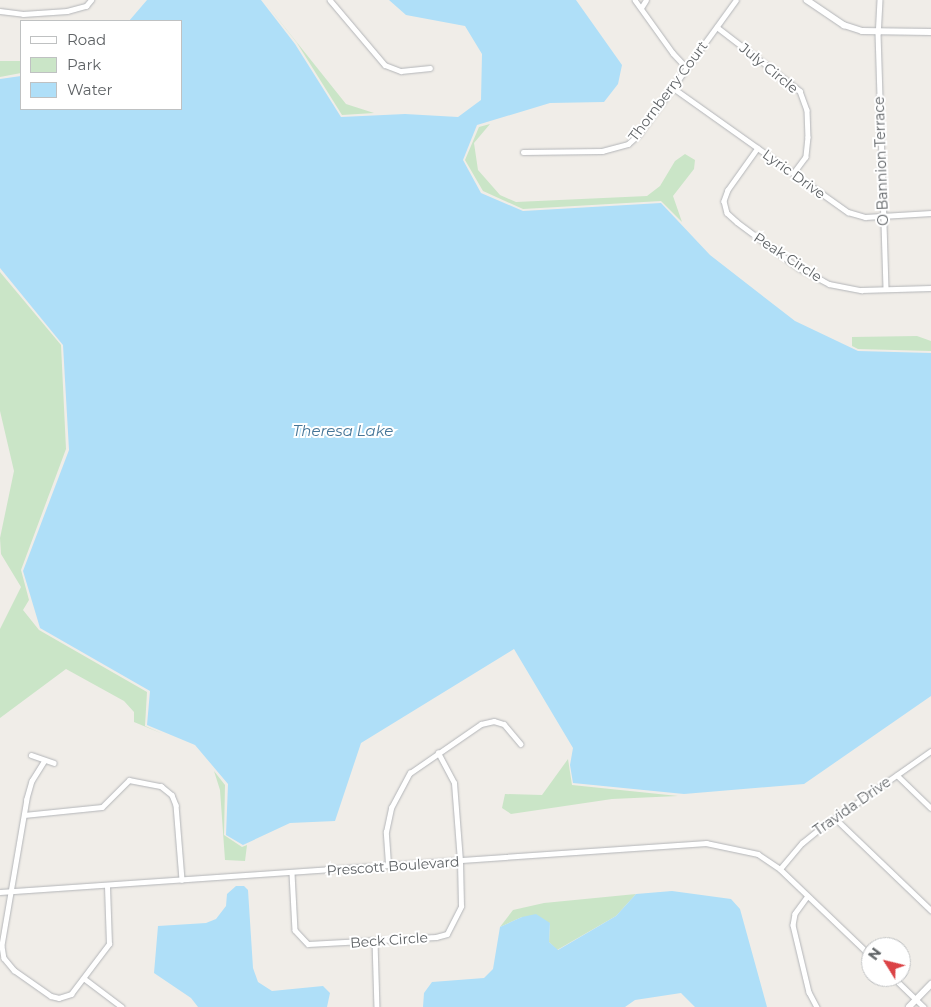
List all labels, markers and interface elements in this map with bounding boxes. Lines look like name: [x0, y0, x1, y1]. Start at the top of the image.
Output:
legend: [20, 20, 182, 110]
text: Road: [67, 30, 106, 49]
street label: Thornberry Court: [625, 38, 711, 144]
street label: July Circle: [736, 39, 802, 97]
text: Park: [67, 55, 101, 74]
text: Water: [67, 80, 113, 99]
street label: O Bannion Terrace: [870, 96, 892, 226]
street label: Lyric Drive: [759, 146, 829, 202]
street label: Peak Circle: [751, 229, 825, 285]
water label: Theresa Lake: [293, 422, 393, 440]
street label: Travida Drive: [810, 773, 894, 839]
street label: Prescott Boulevard: [326, 853, 460, 879]
street label: Beck Circle: [350, 929, 428, 951]
north arrow: [861, 937, 911, 987]
text: N: [864, 944, 885, 964]

